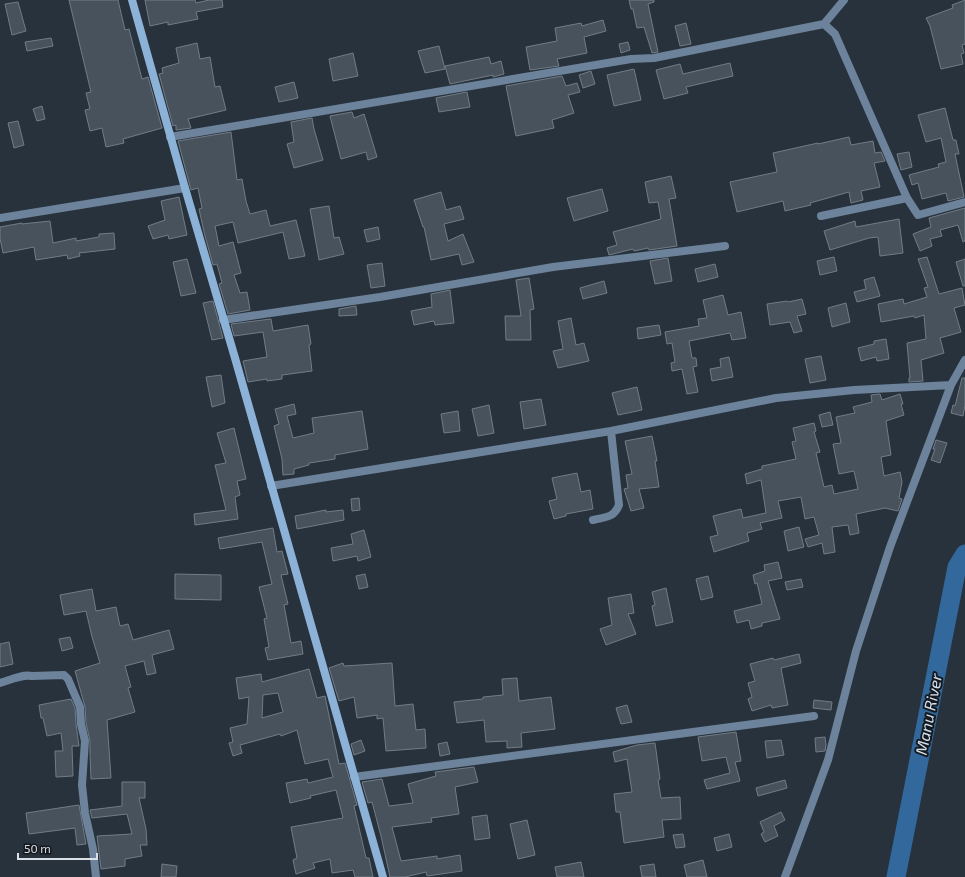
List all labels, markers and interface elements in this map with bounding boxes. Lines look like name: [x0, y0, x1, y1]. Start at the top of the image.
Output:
water label: Manu River: [911, 671, 945, 756]
scale bar: [18, 835, 97, 861]
text: 50 m: [24, 841, 51, 855]

